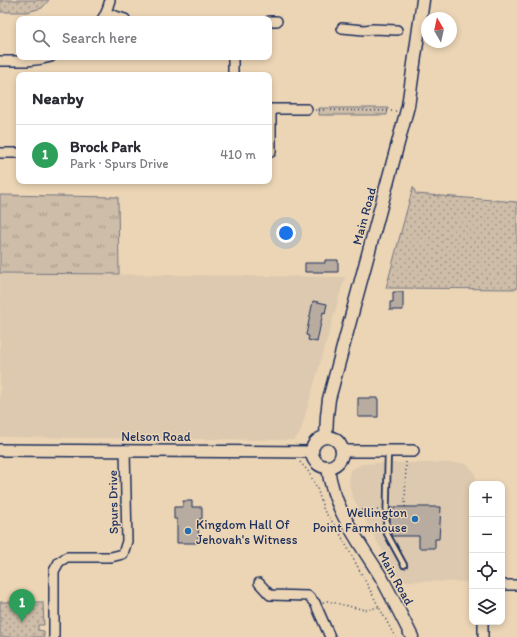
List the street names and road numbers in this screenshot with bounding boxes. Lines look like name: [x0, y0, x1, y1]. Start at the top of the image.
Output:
street label: Main Road: [349, 186, 379, 246]
street label: Nelson Road: [121, 429, 191, 444]
street label: Spurs Drive: [105, 470, 121, 534]
street label: Main Road: [375, 549, 417, 607]

